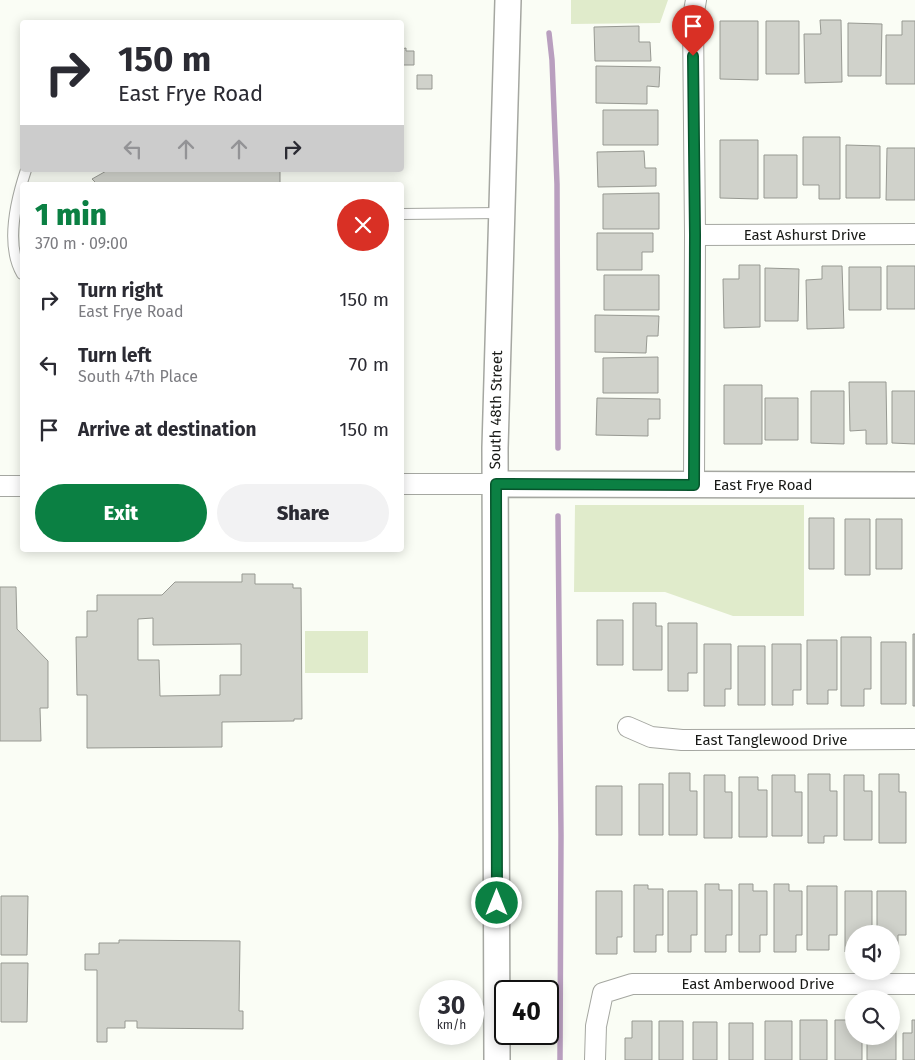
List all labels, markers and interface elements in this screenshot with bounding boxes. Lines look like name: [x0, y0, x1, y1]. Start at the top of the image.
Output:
pin: [672, 5, 714, 56]
icon: arrive: [679, 12, 707, 40]
text: 150 m: [118, 38, 211, 80]
icon: right: [35, 40, 100, 105]
text: East Frye Road: [118, 80, 263, 107]
icon: left: [119, 135, 147, 163]
icon: ahead: [172, 135, 200, 163]
icon: ahead: [225, 135, 253, 163]
icon: right: [278, 135, 306, 163]
text: 1 min: [35, 197, 107, 233]
button: close: [337, 199, 389, 251]
street label: East Ashurst Drive: [744, 226, 866, 244]
text: 370 m · 09:00: [35, 234, 128, 253]
text: Turn right: [78, 279, 163, 302]
icon: right: [35, 286, 63, 314]
text: 150 m: [339, 288, 389, 311]
text: East Frye Road: [78, 302, 184, 321]
text: Turn left: [78, 344, 152, 367]
street label: South 48th Street: [486, 350, 506, 470]
icon: left: [35, 351, 63, 379]
text: 70 m: [349, 353, 389, 376]
text: South 47th Place: [78, 367, 198, 386]
icon: arrive: [35, 416, 63, 444]
text: Arrive at destination: [78, 418, 257, 441]
text: 150 m: [339, 418, 389, 441]
street label: East Frye Road: [714, 476, 812, 494]
button: Exit: [35, 484, 207, 542]
button: Share: [217, 484, 389, 542]
street label: East Tanglewood Drive: [695, 731, 847, 749]
position arrow: [470, 876, 522, 928]
map controls: [845, 925, 900, 1045]
button: sound: [845, 925, 900, 980]
street label: East Amberwood Drive: [682, 975, 834, 993]
speed limit sign: 40: [494, 980, 559, 1045]
button: search: [845, 990, 900, 1045]
text: 30: [438, 991, 465, 1021]
text: km/h: [437, 1018, 466, 1032]

